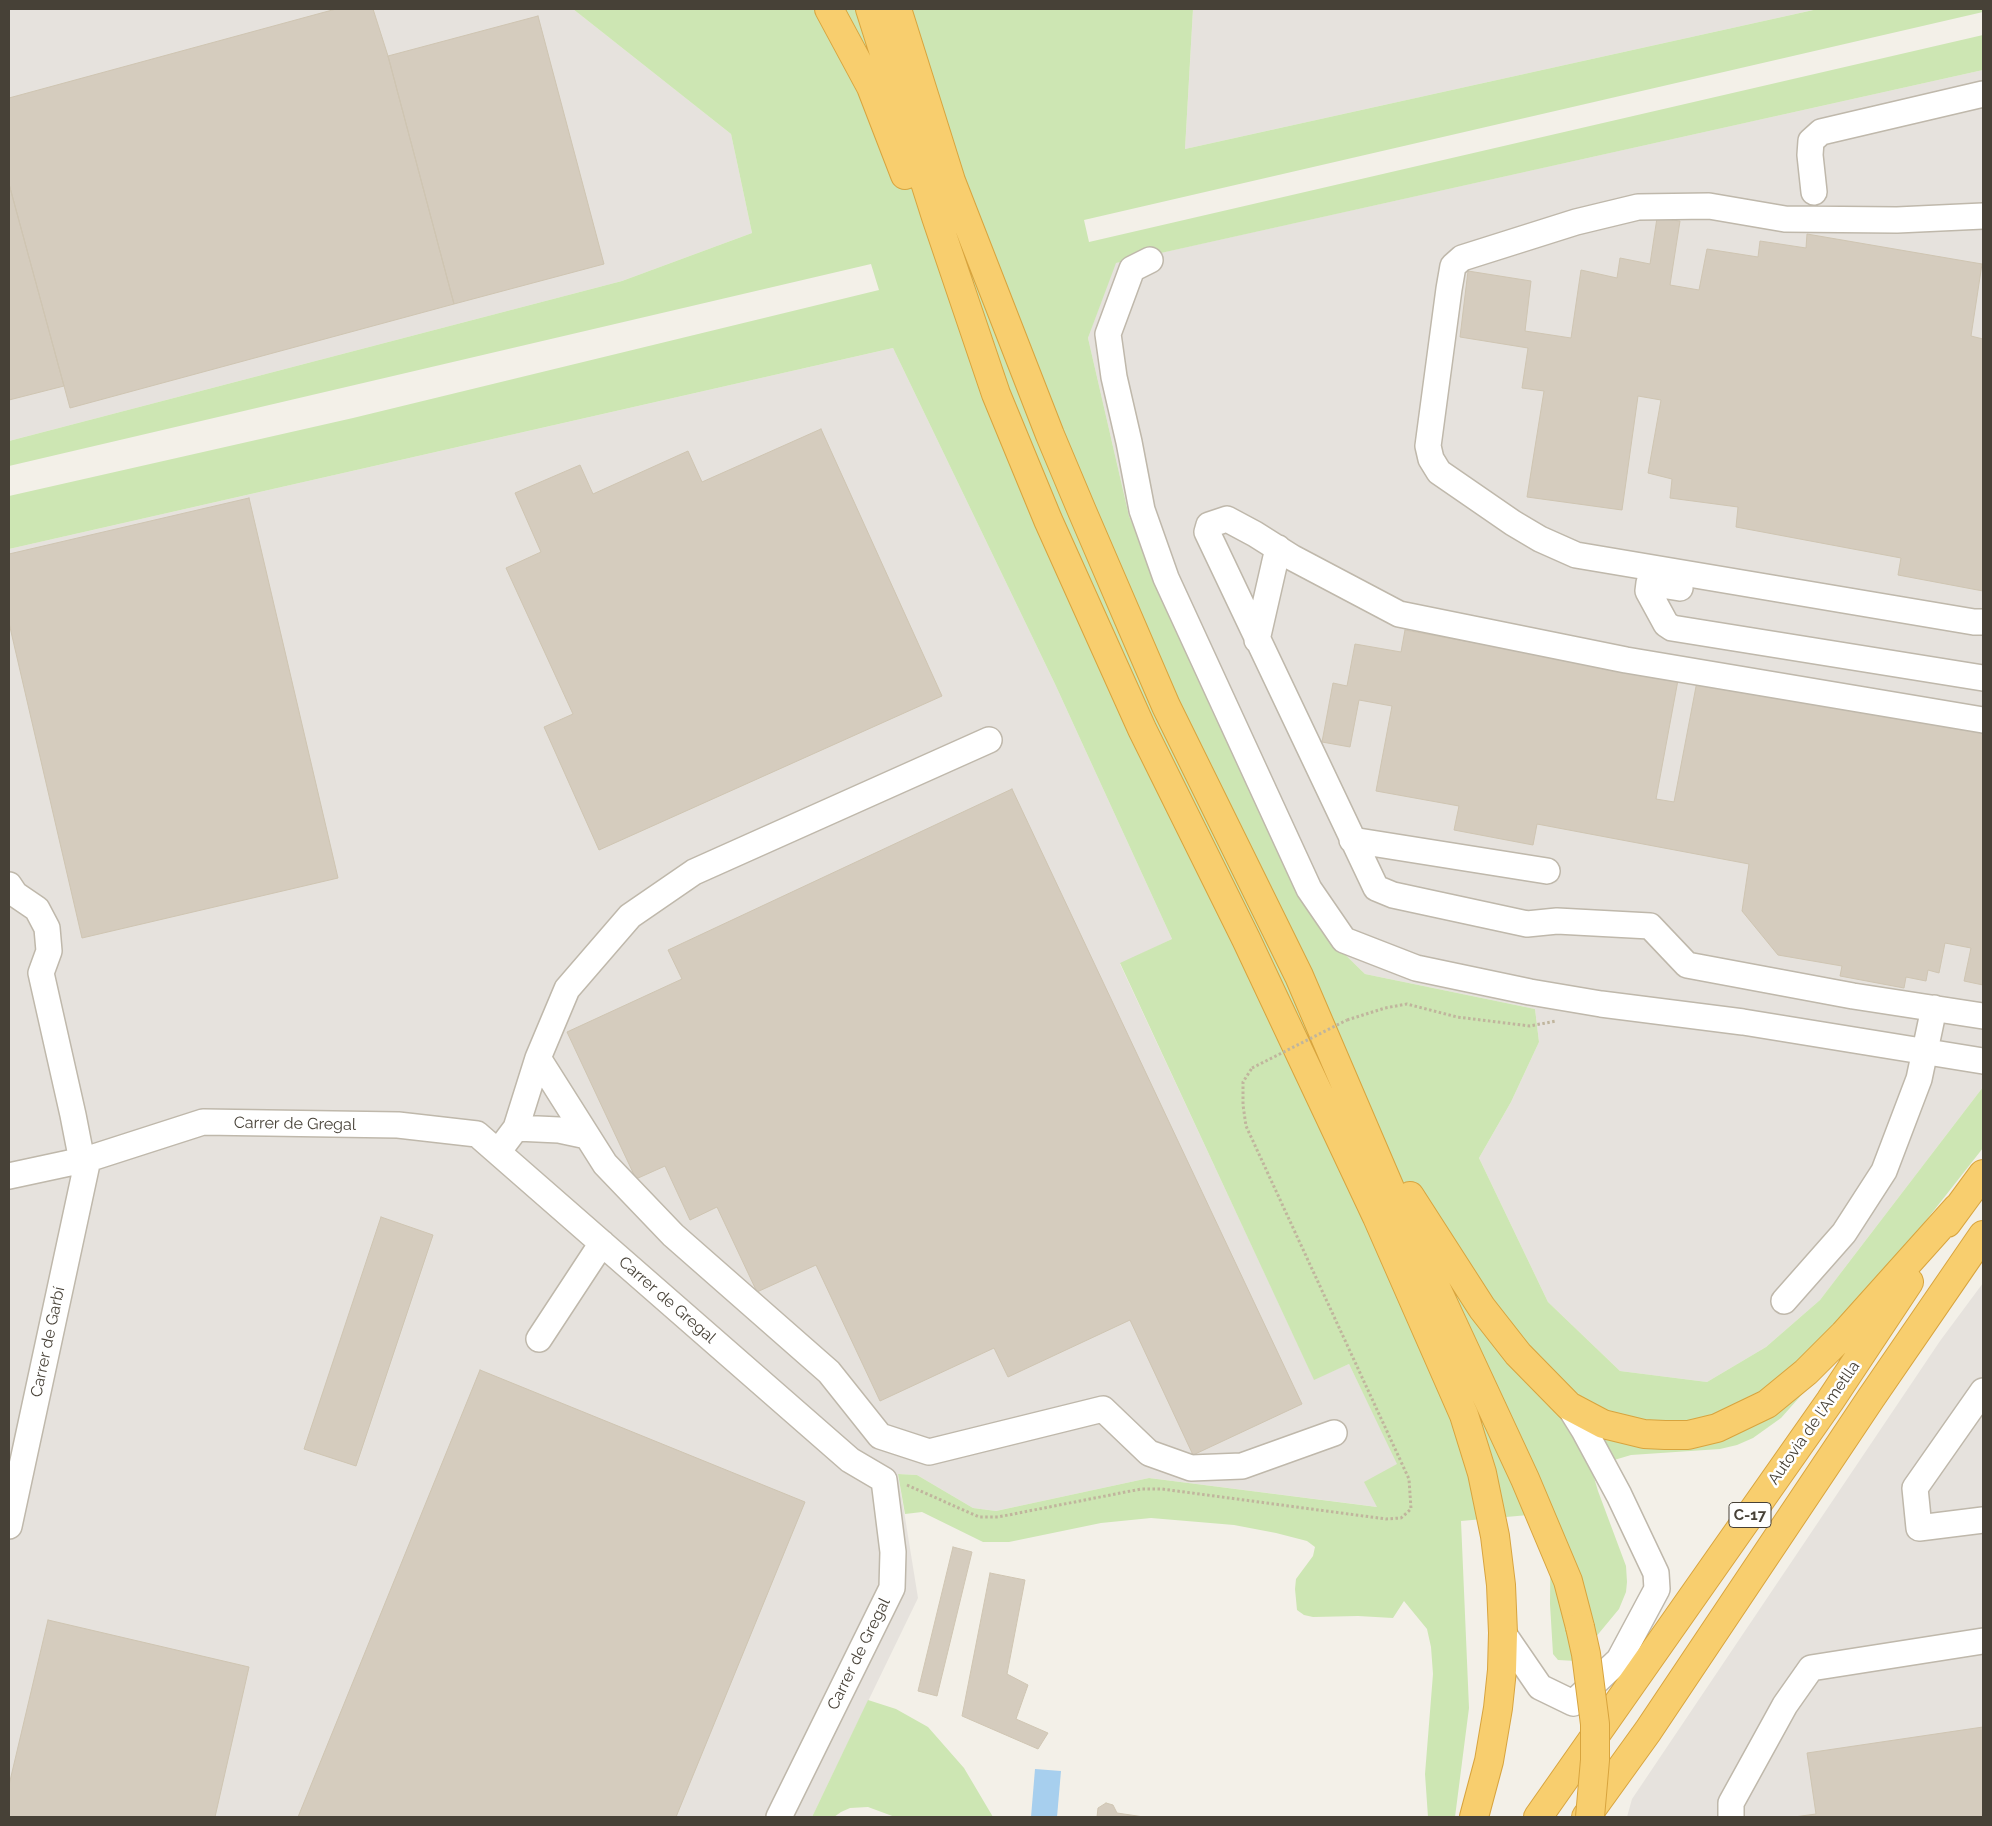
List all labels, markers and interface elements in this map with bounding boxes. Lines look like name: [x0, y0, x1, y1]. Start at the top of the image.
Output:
street label: Carrer de Gregal: [234, 1113, 356, 1135]
street label: Carrer de Gregal: [615, 1253, 719, 1347]
street label: Carrer de Garbí: [27, 1285, 69, 1399]
street label: Autovia de l'Ametlla: [1764, 1357, 1864, 1489]
road number: C-17: [1729, 1502, 1771, 1528]
street label: Carrer de Gregal: [824, 1595, 894, 1713]

